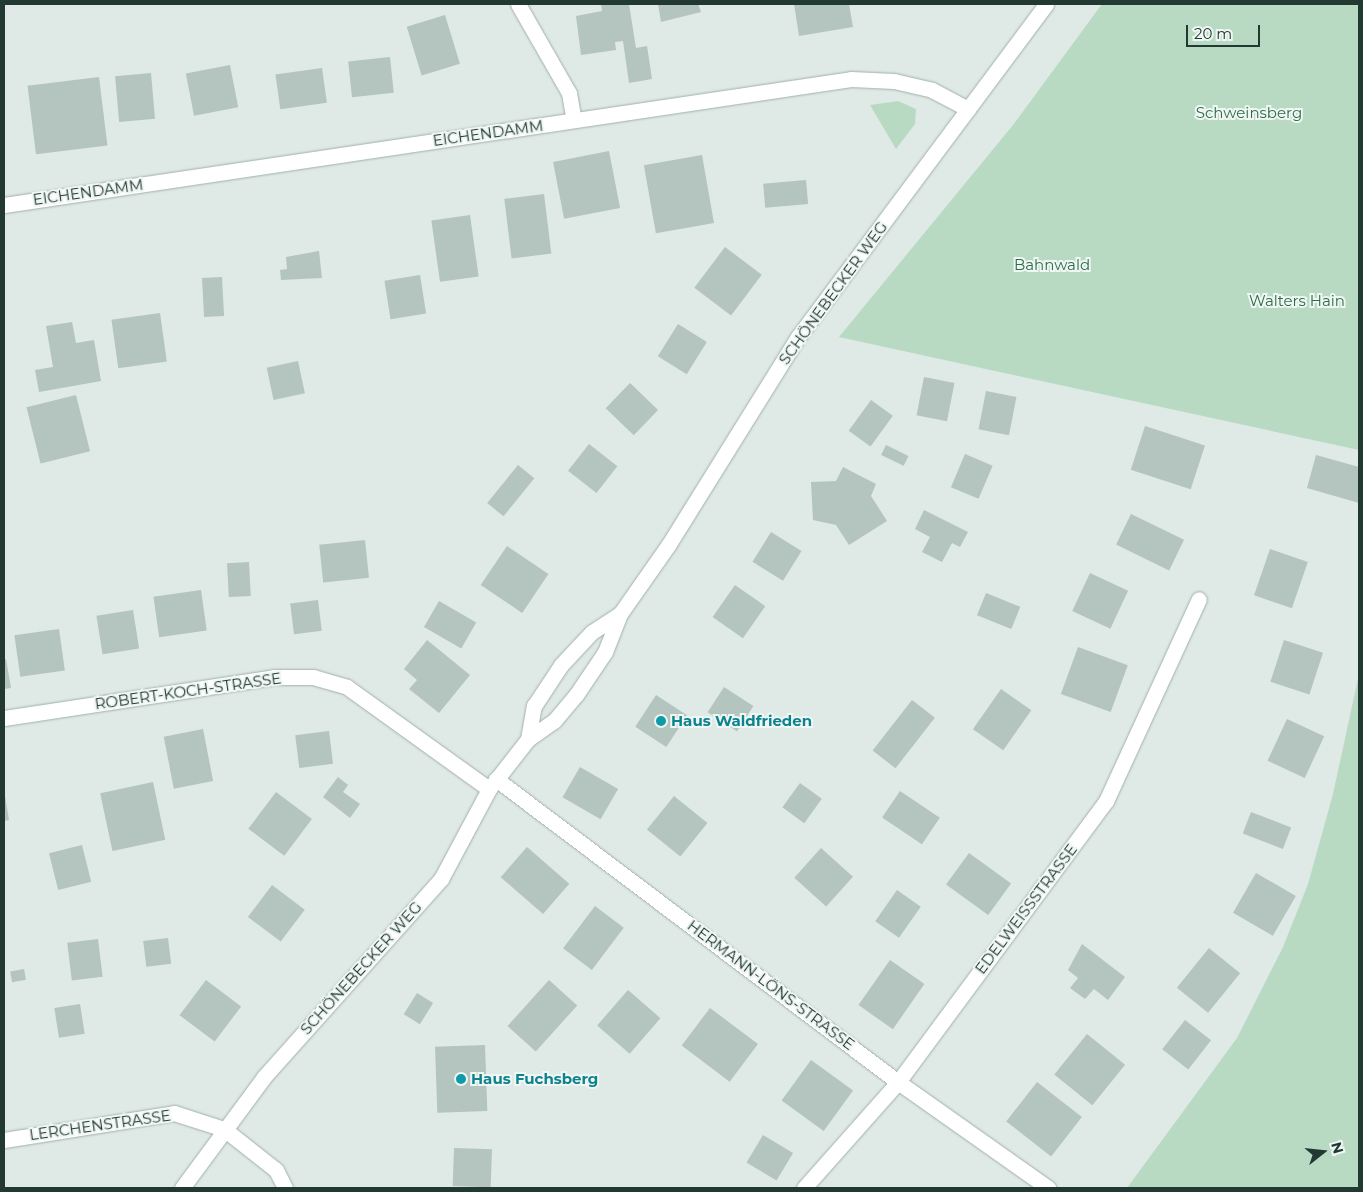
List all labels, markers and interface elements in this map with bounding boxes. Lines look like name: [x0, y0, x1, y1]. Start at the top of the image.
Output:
scale bar: [1188, 15, 1262, 47]
text: 20 m: [1194, 24, 1232, 43]
park label: Schweinsberg: [1196, 104, 1302, 122]
street label: EICHENDAMM: [432, 116, 544, 150]
street label: EICHENDAMM: [32, 175, 144, 209]
street label: SCHÖNEBECKER WEG: [775, 218, 891, 368]
park label: Bahnwald: [1014, 256, 1090, 274]
park label: Walters Hain: [1249, 292, 1345, 310]
street label: ROBERT-KOCH-STRASSE: [94, 669, 282, 713]
place label: Haus Waldfrieden: [671, 712, 812, 730]
marker: Haus Waldfrieden: [655, 715, 667, 727]
street label: EDELWEISSSTRASSE: [971, 841, 1081, 977]
street label: SCHÖNEBECKER WEG: [297, 898, 425, 1038]
street label: HERMANN-LÖNS-STRASSE: [684, 916, 858, 1054]
place label: Haus Fuchsberg: [471, 1070, 598, 1088]
marker: Haus Fuchsberg: [455, 1073, 467, 1085]
street label: LERCHENSTRASSE: [28, 1106, 172, 1144]
north arrow: [1298, 1127, 1348, 1177]
text: N: [1327, 1140, 1348, 1156]

